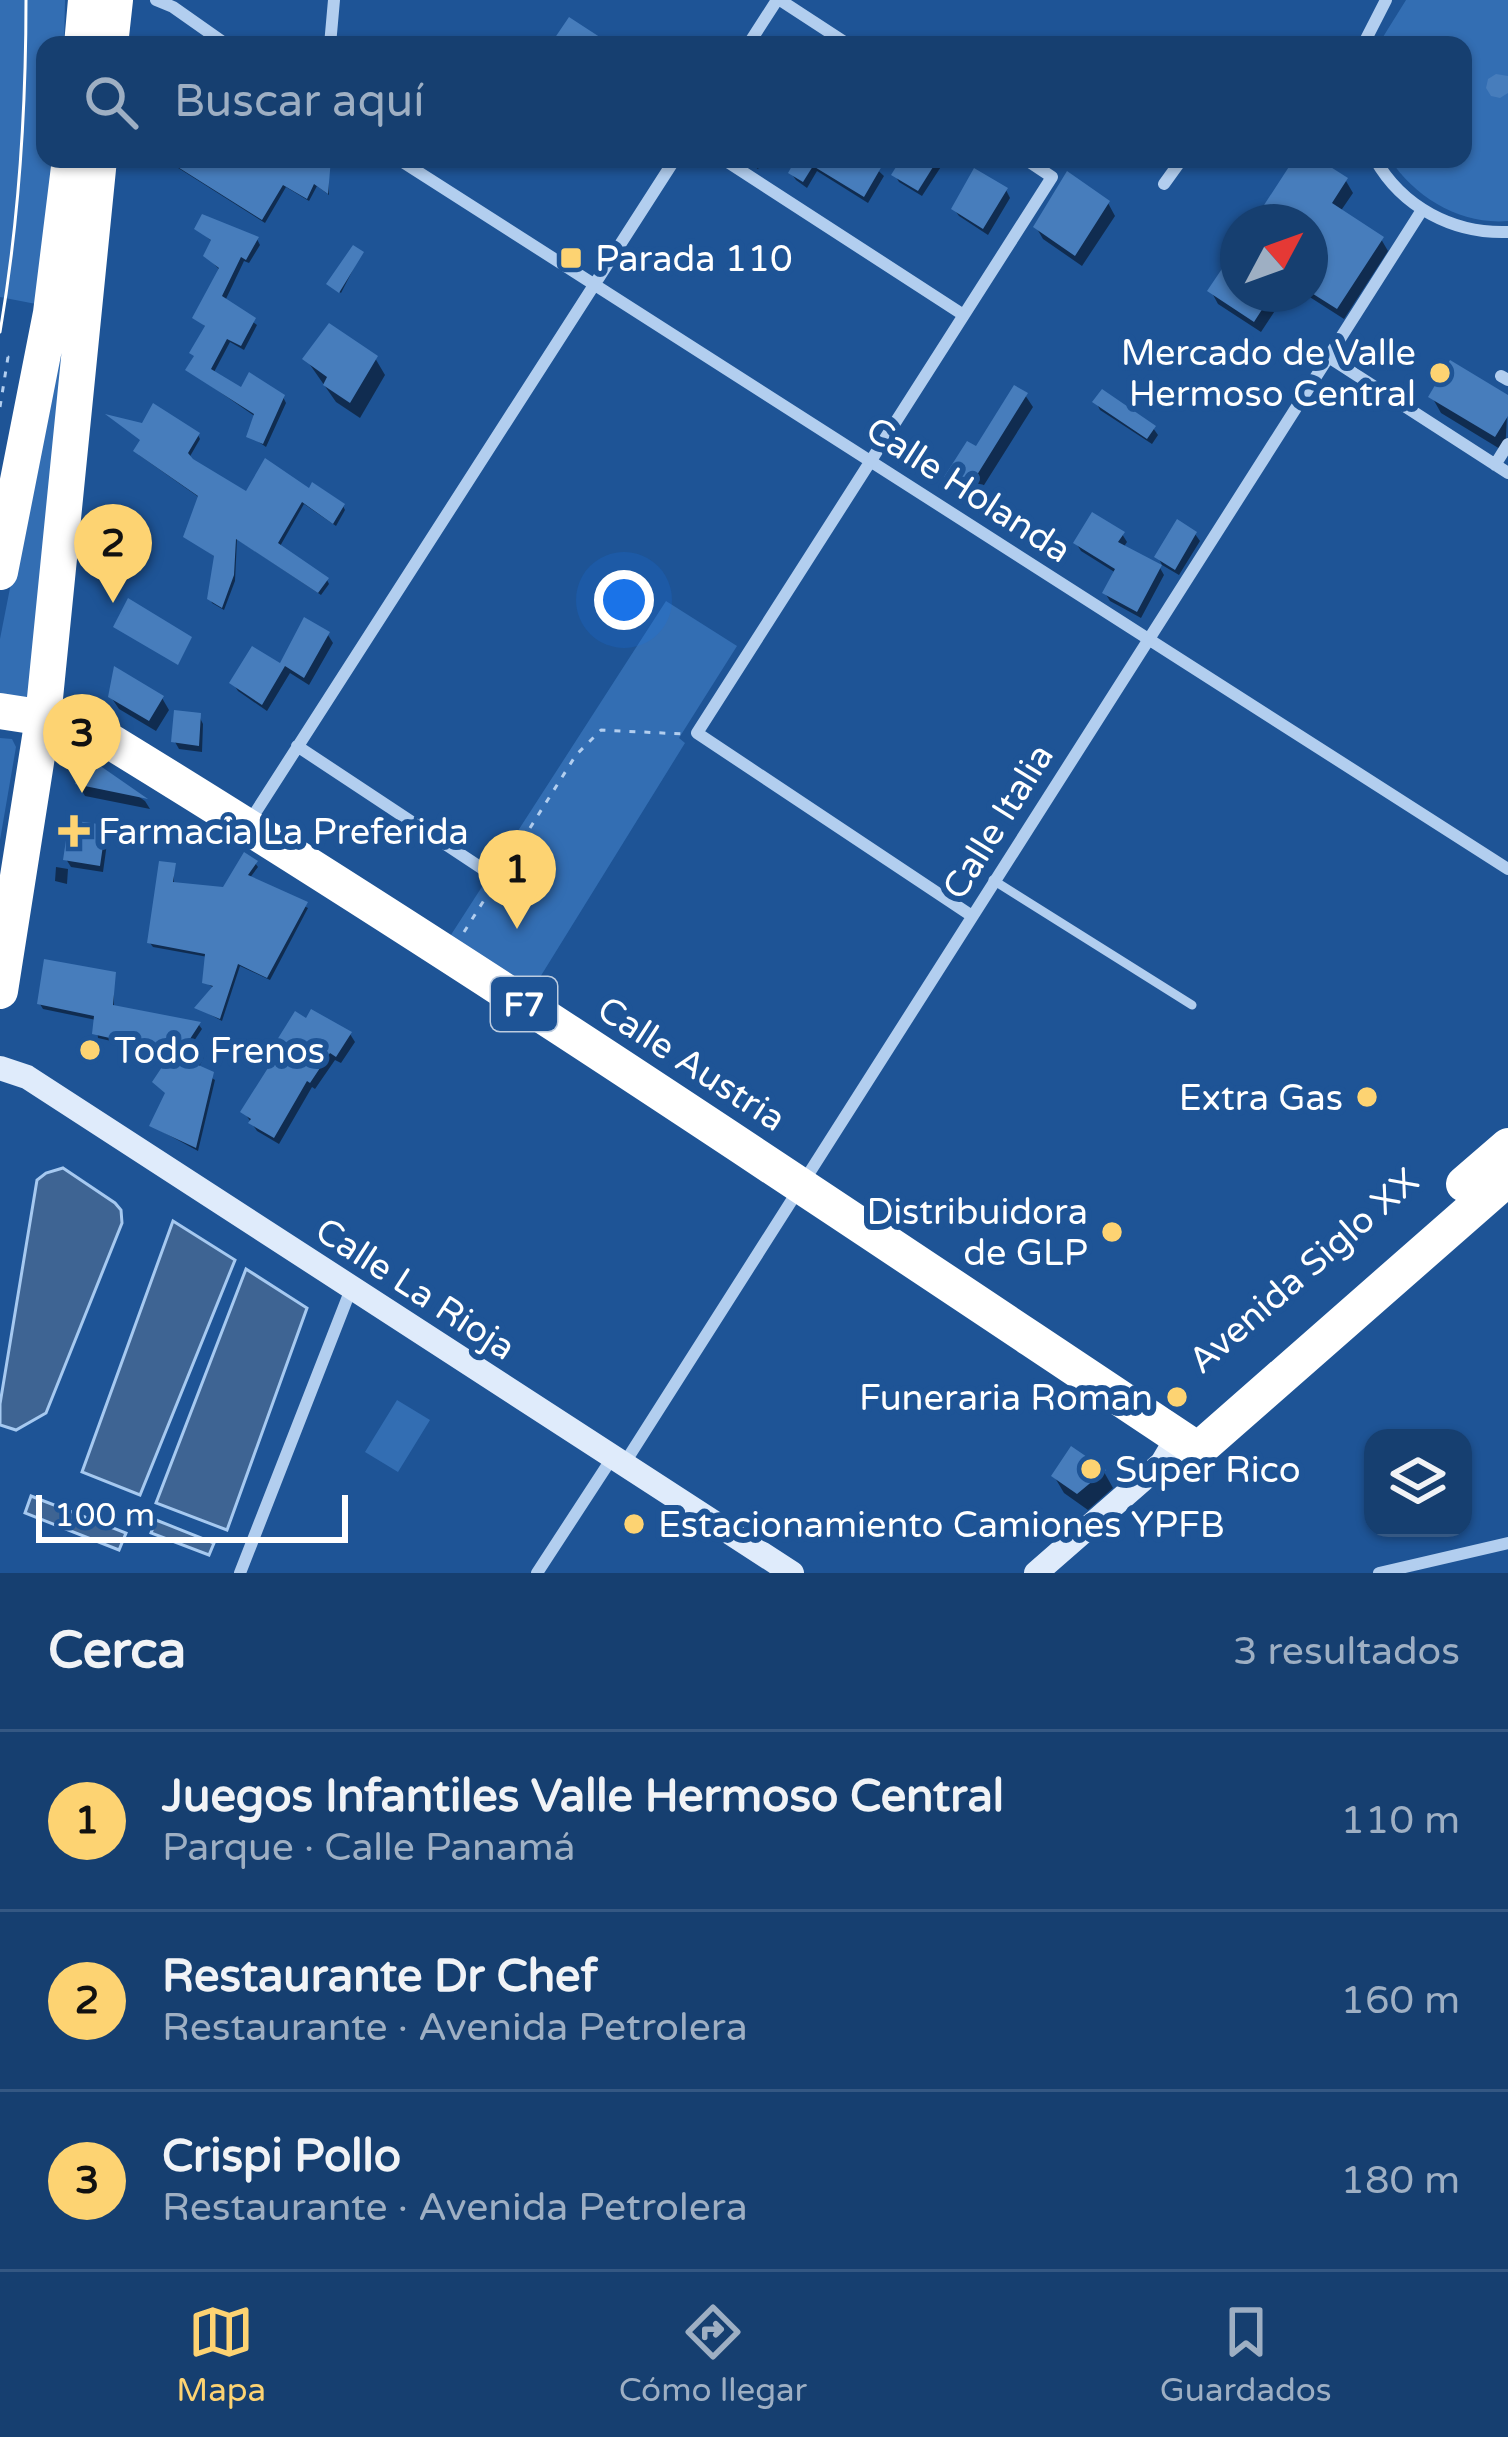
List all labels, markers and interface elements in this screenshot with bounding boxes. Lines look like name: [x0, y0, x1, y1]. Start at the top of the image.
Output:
search box: [36, 36, 1472, 168]
icon: search: [78, 69, 144, 135]
text: Buscar aquí: [174, 75, 424, 129]
north arrow: [1220, 204, 1328, 312]
place label: Parada 110: [595, 238, 793, 281]
marker: Parada 110: [558, 245, 584, 271]
place label: Mercado de Valle Hermoso Central: [1121, 332, 1416, 416]
marker: Mercado de Valle Hermoso Central: [1427, 360, 1453, 386]
street label: Calle Holanda: [858, 408, 1079, 572]
pin: 2: [74, 504, 152, 603]
your location: [594, 570, 654, 630]
pin: 3: [43, 694, 121, 793]
street label: Calle Italia: [934, 736, 1063, 907]
place label: Farmacia La Preferida: [98, 811, 469, 854]
marker: Farmacia La Preferida: [61, 818, 87, 844]
pin: 1: [478, 830, 556, 929]
road number: F7: [491, 977, 557, 1031]
street label: Calle Austria: [589, 988, 793, 1141]
place label: Todo Frenos: [114, 1030, 325, 1073]
marker: Todo Frenos: [77, 1037, 103, 1063]
place label: Extra Gas: [1179, 1077, 1343, 1120]
marker: Extra Gas: [1354, 1084, 1380, 1110]
street label: Avenida Siglo XX: [1180, 1159, 1428, 1383]
place label: Distribuidora de GLP: [866, 1191, 1088, 1275]
street label: Calle La Rioja: [307, 1209, 523, 1370]
marker: Distribuidora de GLP: [1099, 1219, 1125, 1245]
place label: Funeraria Roman: [859, 1377, 1153, 1420]
marker: Funeraria Roman: [1164, 1384, 1190, 1410]
map controls: [1364, 1429, 1472, 1537]
button: layers: [1364, 1429, 1472, 1537]
place label: Super Rico: [1115, 1449, 1301, 1492]
marker: Super Rico: [1078, 1456, 1104, 1482]
scale bar: [36, 1489, 348, 1542]
text: 100 m: [54, 1496, 155, 1535]
place label: Estacionamiento Camiones YPFB: [658, 1504, 1225, 1547]
marker: Estacionamiento Camiones YPFB: [621, 1511, 647, 1537]
text: Cerca: [48, 1620, 186, 1682]
text: 3 resultados: [1233, 1628, 1460, 1675]
text: Juegos Infantiles Valle Hermoso Central: [162, 1770, 1004, 1824]
text: 1: [75, 1797, 99, 1844]
text: 110 m: [1341, 1797, 1460, 1844]
text: Parque · Calle Panamá: [162, 1824, 575, 1871]
text: Restaurante Dr Chef: [162, 1950, 598, 2004]
text: 2: [75, 1977, 99, 2024]
text: 160 m: [1341, 1977, 1460, 2024]
text: Restaurante · Avenida Petrolera: [162, 2004, 748, 2051]
text: Crispi Pollo: [162, 2130, 401, 2184]
text: 3: [75, 2157, 99, 2204]
text: 180 m: [1341, 2157, 1460, 2204]
text: Restaurante · Avenida Petrolera: [162, 2184, 748, 2231]
tab: Mapa: [176, 2299, 266, 2410]
tab: Cómo llegar: [619, 2299, 807, 2410]
tab: Guardados: [1160, 2299, 1332, 2410]

